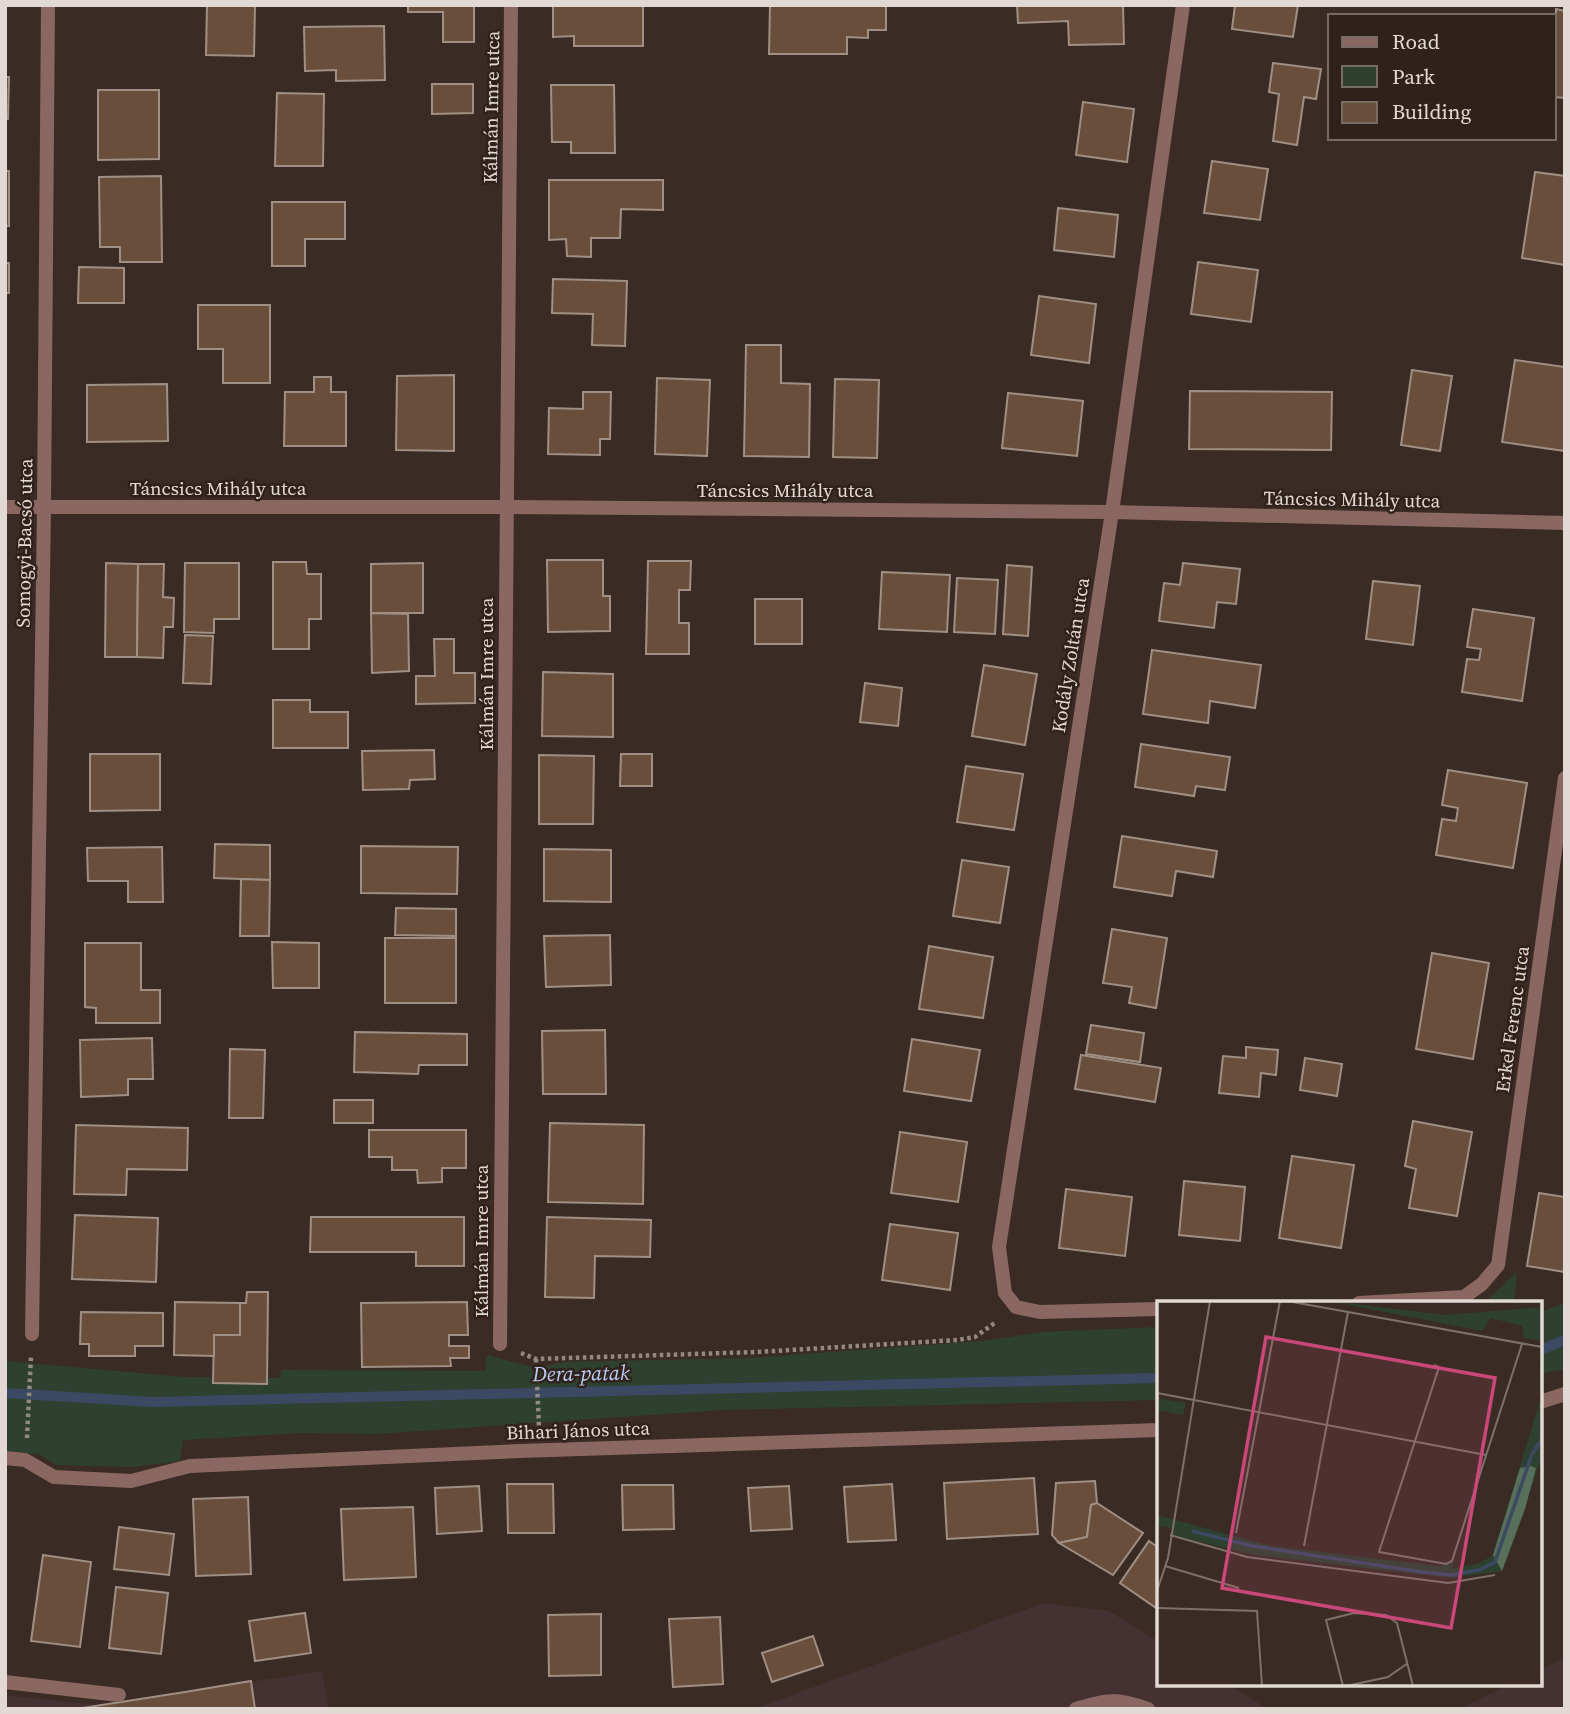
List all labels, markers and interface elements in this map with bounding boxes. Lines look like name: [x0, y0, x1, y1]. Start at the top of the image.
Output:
legend: [1328, 14, 1556, 140]
text: Road: [1392, 27, 1440, 56]
street label: Kálmán Imre utca: [477, 30, 505, 184]
text: Park: [1392, 62, 1436, 91]
text: Building: [1392, 97, 1471, 126]
street label: Somogyi-Bacsó utca: [10, 458, 38, 628]
street label: Táncsics Mihály utca: [130, 475, 307, 501]
street label: Táncsics Mihály utca: [697, 477, 874, 503]
street label: Táncsics Mihály utca: [1263, 484, 1441, 514]
street label: Kodály Zoltán utca: [1045, 575, 1095, 735]
street label: Kálmán Imre utca: [473, 597, 499, 750]
street label: Erkel Ferenc utca: [1489, 944, 1535, 1094]
street label: Kálmán Imre utca: [468, 1164, 494, 1317]
inset map: [1157, 1301, 1542, 1686]
water label: Dera-patak: [531, 1358, 630, 1388]
street label: Bihari János utca: [506, 1414, 651, 1446]

